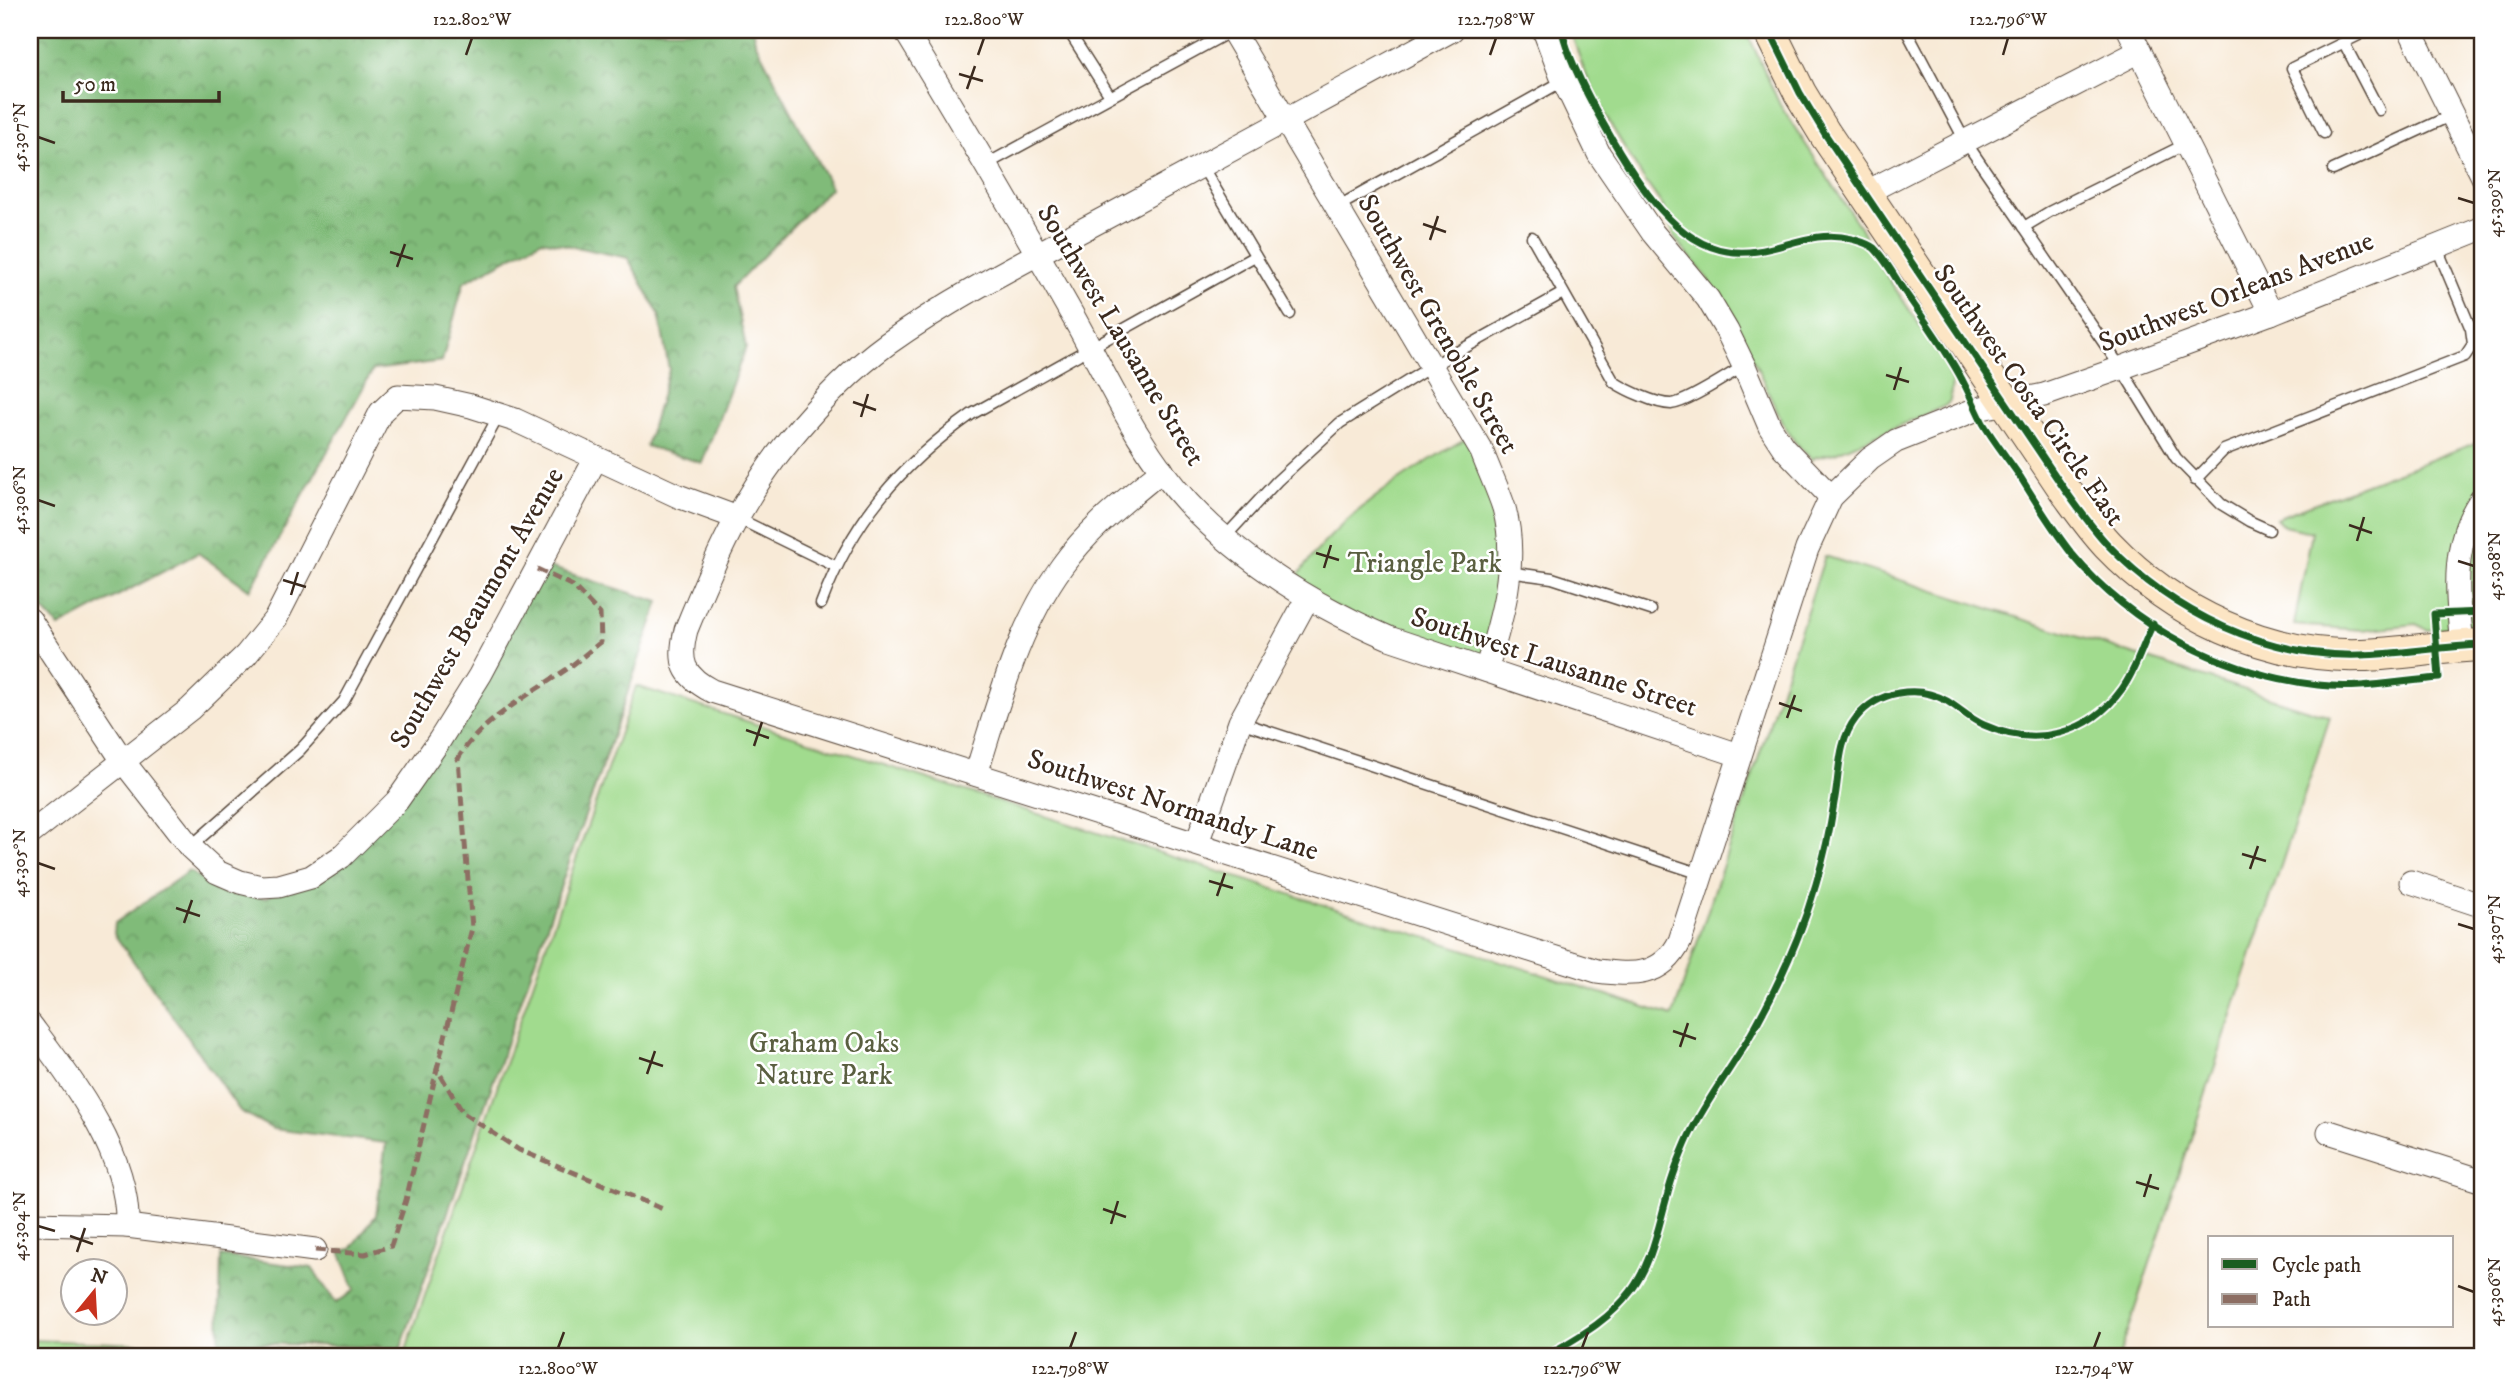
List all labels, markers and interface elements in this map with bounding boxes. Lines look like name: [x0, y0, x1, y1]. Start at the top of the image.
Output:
text: 122.802°W: [433, 9, 512, 31]
text: 122.800°W: [944, 9, 1024, 31]
text: 122.798°W: [1457, 9, 1535, 31]
text: 122.796°W: [1969, 9, 2047, 31]
scale bar: [63, 60, 219, 104]
text: 50 m: [74, 72, 116, 98]
text: 45.307°N: [9, 102, 31, 172]
text: 45.309°N: [2484, 168, 2506, 237]
street label: Southwest Grenoble Street: [1349, 188, 1527, 460]
street label: Southwest Lausanne Street: [1029, 198, 1213, 472]
street label: Southwest Orleans Avenue: [2094, 223, 2378, 361]
street label: Southwest Costa Circle East: [1925, 257, 2133, 533]
street label: Southwest Beaumont Avenue: [382, 461, 572, 755]
text: 45.306°N: [9, 465, 31, 535]
text: 45.308°N: [2484, 531, 2506, 600]
park label: Triangle Park: [1348, 546, 1502, 581]
street label: Southwest Lausanne Street: [1406, 599, 1702, 725]
street label: Southwest Normandy Lane: [1023, 741, 1323, 869]
text: 45.305°N: [9, 828, 31, 897]
text: 45.307°N: [2484, 894, 2506, 964]
park label: Graham Oaks Nature Park: [749, 1026, 899, 1093]
text: 45.304°N: [9, 1191, 31, 1261]
legend: [2208, 1236, 2454, 1328]
text: Cycle path: [2272, 1253, 2361, 1279]
text: 45.306°N: [2484, 1257, 2506, 1327]
north arrow: [60, 1258, 130, 1328]
text: N: [88, 1264, 110, 1291]
text: Path: [2272, 1287, 2311, 1313]
text: 122.800°W: [518, 1358, 598, 1380]
text: 122.798°W: [1031, 1358, 1109, 1380]
text: 122.796°W: [1543, 1358, 1621, 1380]
text: 122.794°W: [2055, 1358, 2134, 1380]

